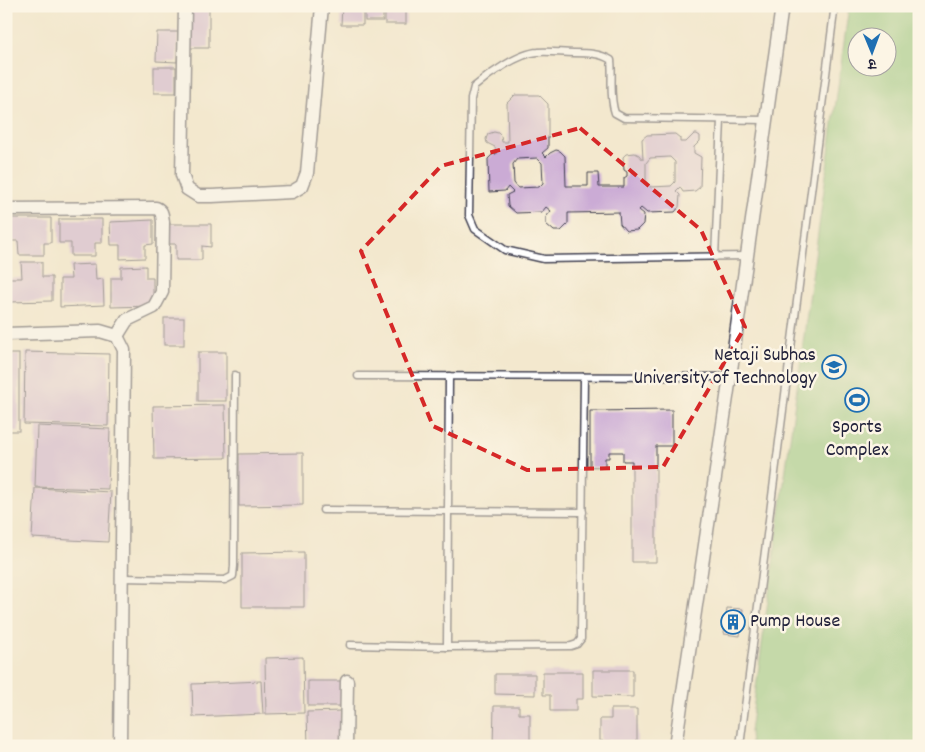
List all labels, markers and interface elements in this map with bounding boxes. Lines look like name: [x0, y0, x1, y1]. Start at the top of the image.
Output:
north arrow: [848, 28, 898, 78]
text: उ: [867, 53, 877, 73]
place label: Netaji Subhas University of Technology: [634, 342, 817, 393]
school or university icon: Netaji Subhas University of Technology: [821, 354, 847, 380]
sports icon: Sports Complex: [844, 387, 870, 413]
place label: Sports Complex: [826, 414, 889, 465]
place label: Pump House: [750, 608, 840, 636]
building icon: Pump House: [720, 609, 746, 635]

